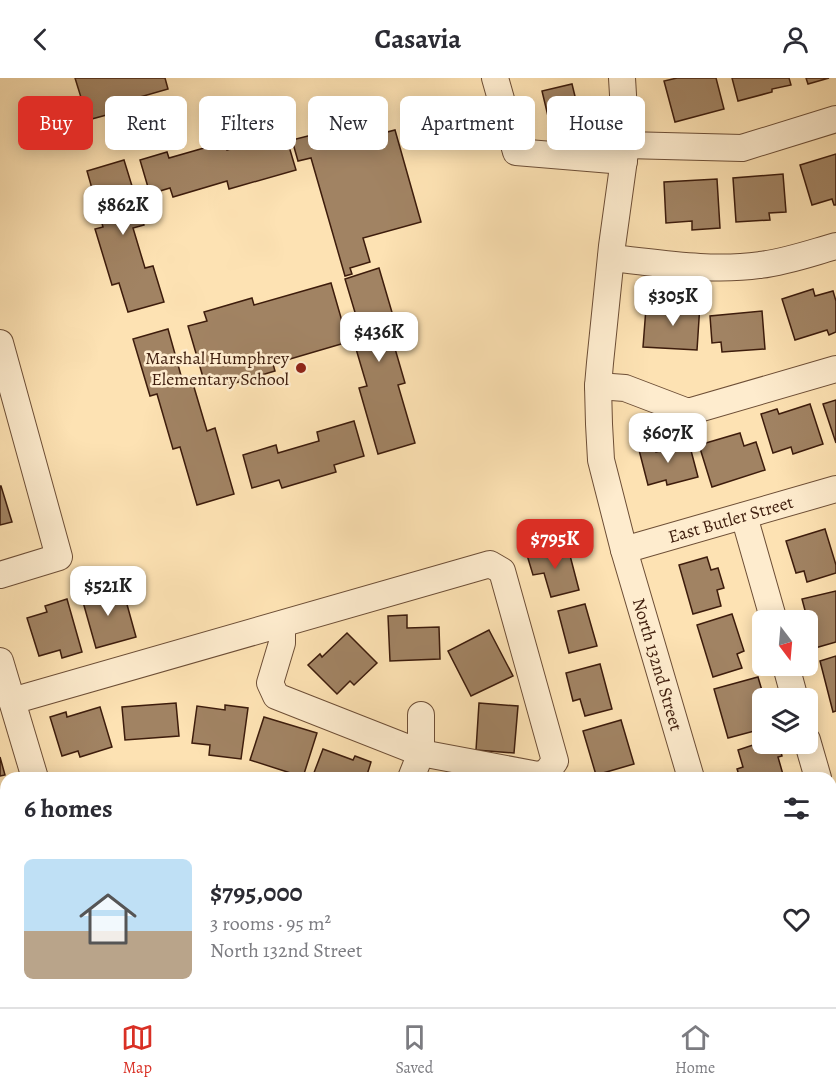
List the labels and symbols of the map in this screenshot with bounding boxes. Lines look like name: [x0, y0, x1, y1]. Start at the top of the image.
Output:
pin: $862K: [81, 185, 165, 236]
pin: $305K: [631, 276, 715, 327]
pin: $436K: [337, 312, 421, 363]
place label: Marshal Humphrey Elementary School: [145, 346, 290, 391]
marker: Marshal Humphrey Elementary School: [294, 361, 308, 375]
pin: $607K: [626, 413, 710, 464]
street label: East Butler Street: [665, 490, 796, 549]
pin: $795K: [513, 519, 597, 570]
pin: $521K: [66, 566, 150, 617]
street label: North 132nd Street: [627, 595, 689, 734]
north arrow: [752, 610, 818, 676]

